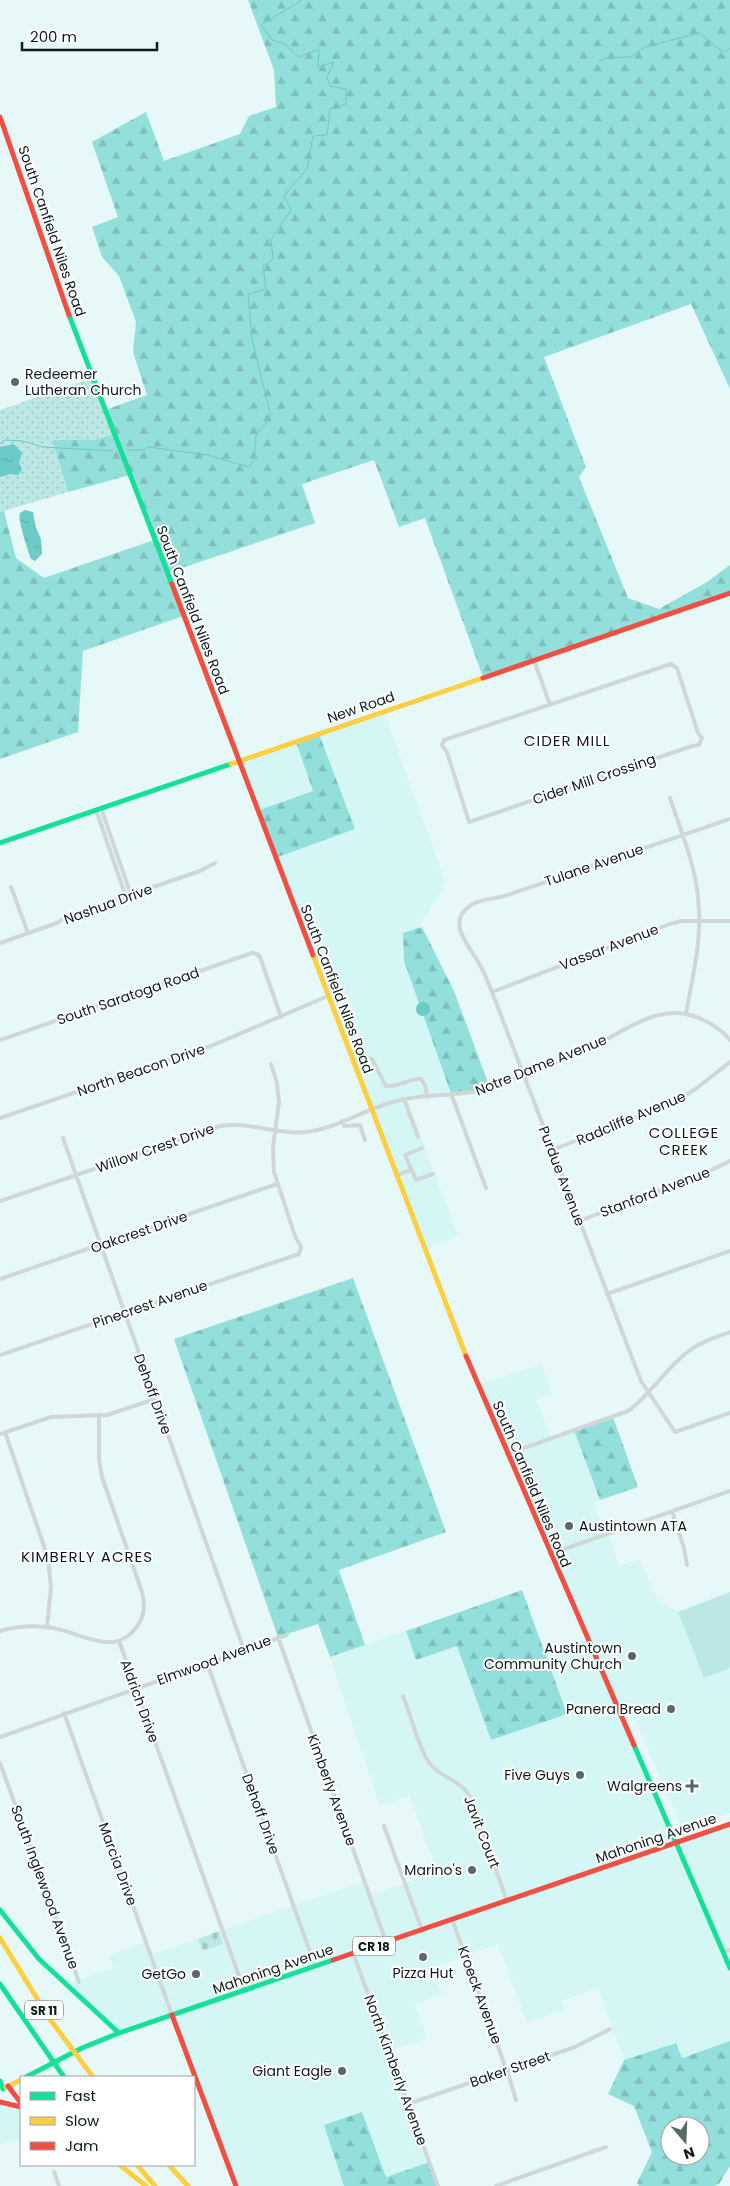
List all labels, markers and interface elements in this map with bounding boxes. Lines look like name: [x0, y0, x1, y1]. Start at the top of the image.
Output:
scale bar: [22, 20, 158, 52]
text: 200 m: [30, 26, 77, 47]
street label: South Canfield Niles Road: [13, 143, 91, 319]
place label: Redeemer Lutheran Church: [25, 364, 142, 400]
marker: Redeemer Lutheran Church: [9, 376, 21, 388]
street label: South Canfield Niles Road: [152, 523, 234, 697]
street label: New Road: [325, 686, 397, 728]
district label: CIDER MILL: [524, 730, 610, 751]
street label: Cider Mill Crossing: [530, 749, 658, 809]
street label: Tulane Avenue: [542, 839, 646, 891]
street label: Nashua Drive: [61, 879, 155, 929]
street label: South Canfield Niles Road: [296, 902, 378, 1076]
street label: Vassar Avenue: [557, 919, 662, 975]
street label: South Saratoga Road: [54, 962, 202, 1030]
street label: Notre Dame Avenue: [472, 1029, 610, 1101]
street label: North Beacon Drive: [74, 1039, 208, 1101]
street label: Radcliffe Avenue: [573, 1086, 689, 1150]
street label: Willow Crest Drive: [93, 1118, 217, 1178]
district label: COLLEGE CREEK: [649, 1122, 719, 1160]
street label: Purdue Avenue: [534, 1123, 590, 1229]
street label: Stanford Avenue: [597, 1162, 713, 1222]
street label: Oakcrest Drive: [88, 1206, 190, 1258]
street label: Pinecrest Avenue: [90, 1275, 210, 1333]
street label: Dehoff Drive: [129, 1351, 177, 1437]
street label: South Canfield Niles Road: [488, 1398, 576, 1570]
place label: Austintown ATA: [579, 1516, 687, 1536]
marker: Austintown ATA: [563, 1520, 575, 1532]
district label: KIMBERLY ACRES: [21, 1546, 153, 1567]
street label: Elmwood Avenue: [154, 1630, 274, 1690]
place label: Austintown Community Church: [484, 1638, 622, 1674]
marker: Austintown Community Church: [626, 1650, 638, 1662]
street label: Aldrich Drive: [116, 1657, 164, 1746]
place label: Panera Bread: [566, 1699, 661, 1719]
marker: Panera Bread: [665, 1703, 677, 1715]
street label: Kimberly Avenue: [303, 1731, 362, 1849]
place label: Five Guys: [504, 1765, 570, 1785]
marker: Five Guys: [574, 1769, 586, 1781]
street label: Dehoff Drive: [237, 1771, 285, 1857]
place label: Walgreens: [607, 1776, 682, 1796]
marker: Walgreens: [686, 1780, 698, 1792]
street label: Javit Court: [459, 1793, 505, 1871]
street label: South Inglewood Avenue: [6, 1802, 84, 1972]
street label: Mahoning Avenue: [593, 1808, 719, 1868]
street label: Marcia Drive: [94, 1820, 142, 1909]
place label: Marino's: [404, 1860, 462, 1880]
marker: Marino's: [466, 1864, 478, 1876]
road number: CR 18: [353, 1936, 395, 1955]
street label: Mahoning Avenue: [210, 1939, 336, 1999]
street label: Kroeck Avenue: [453, 1943, 507, 2047]
marker: Pizza Hut: [417, 1951, 429, 1963]
place label: Pizza Hut: [392, 1963, 454, 1983]
place label: GetGo: [141, 1964, 186, 1984]
marker: GetGo: [190, 1968, 202, 1980]
street label: North Kimberly Avenue: [359, 1992, 433, 2148]
road number: SR 11: [25, 2000, 63, 2020]
street label: Baker Street: [467, 2046, 553, 2092]
place label: Giant Eagle: [252, 2061, 332, 2081]
marker: Giant Eagle: [336, 2065, 348, 2077]
legend: [20, 2076, 195, 2166]
text: Fast: [65, 2085, 96, 2106]
text: Slow: [65, 2110, 100, 2131]
north arrow: [660, 2116, 710, 2166]
text: Jam: [65, 2135, 99, 2156]
text: N: [681, 2142, 697, 2164]

